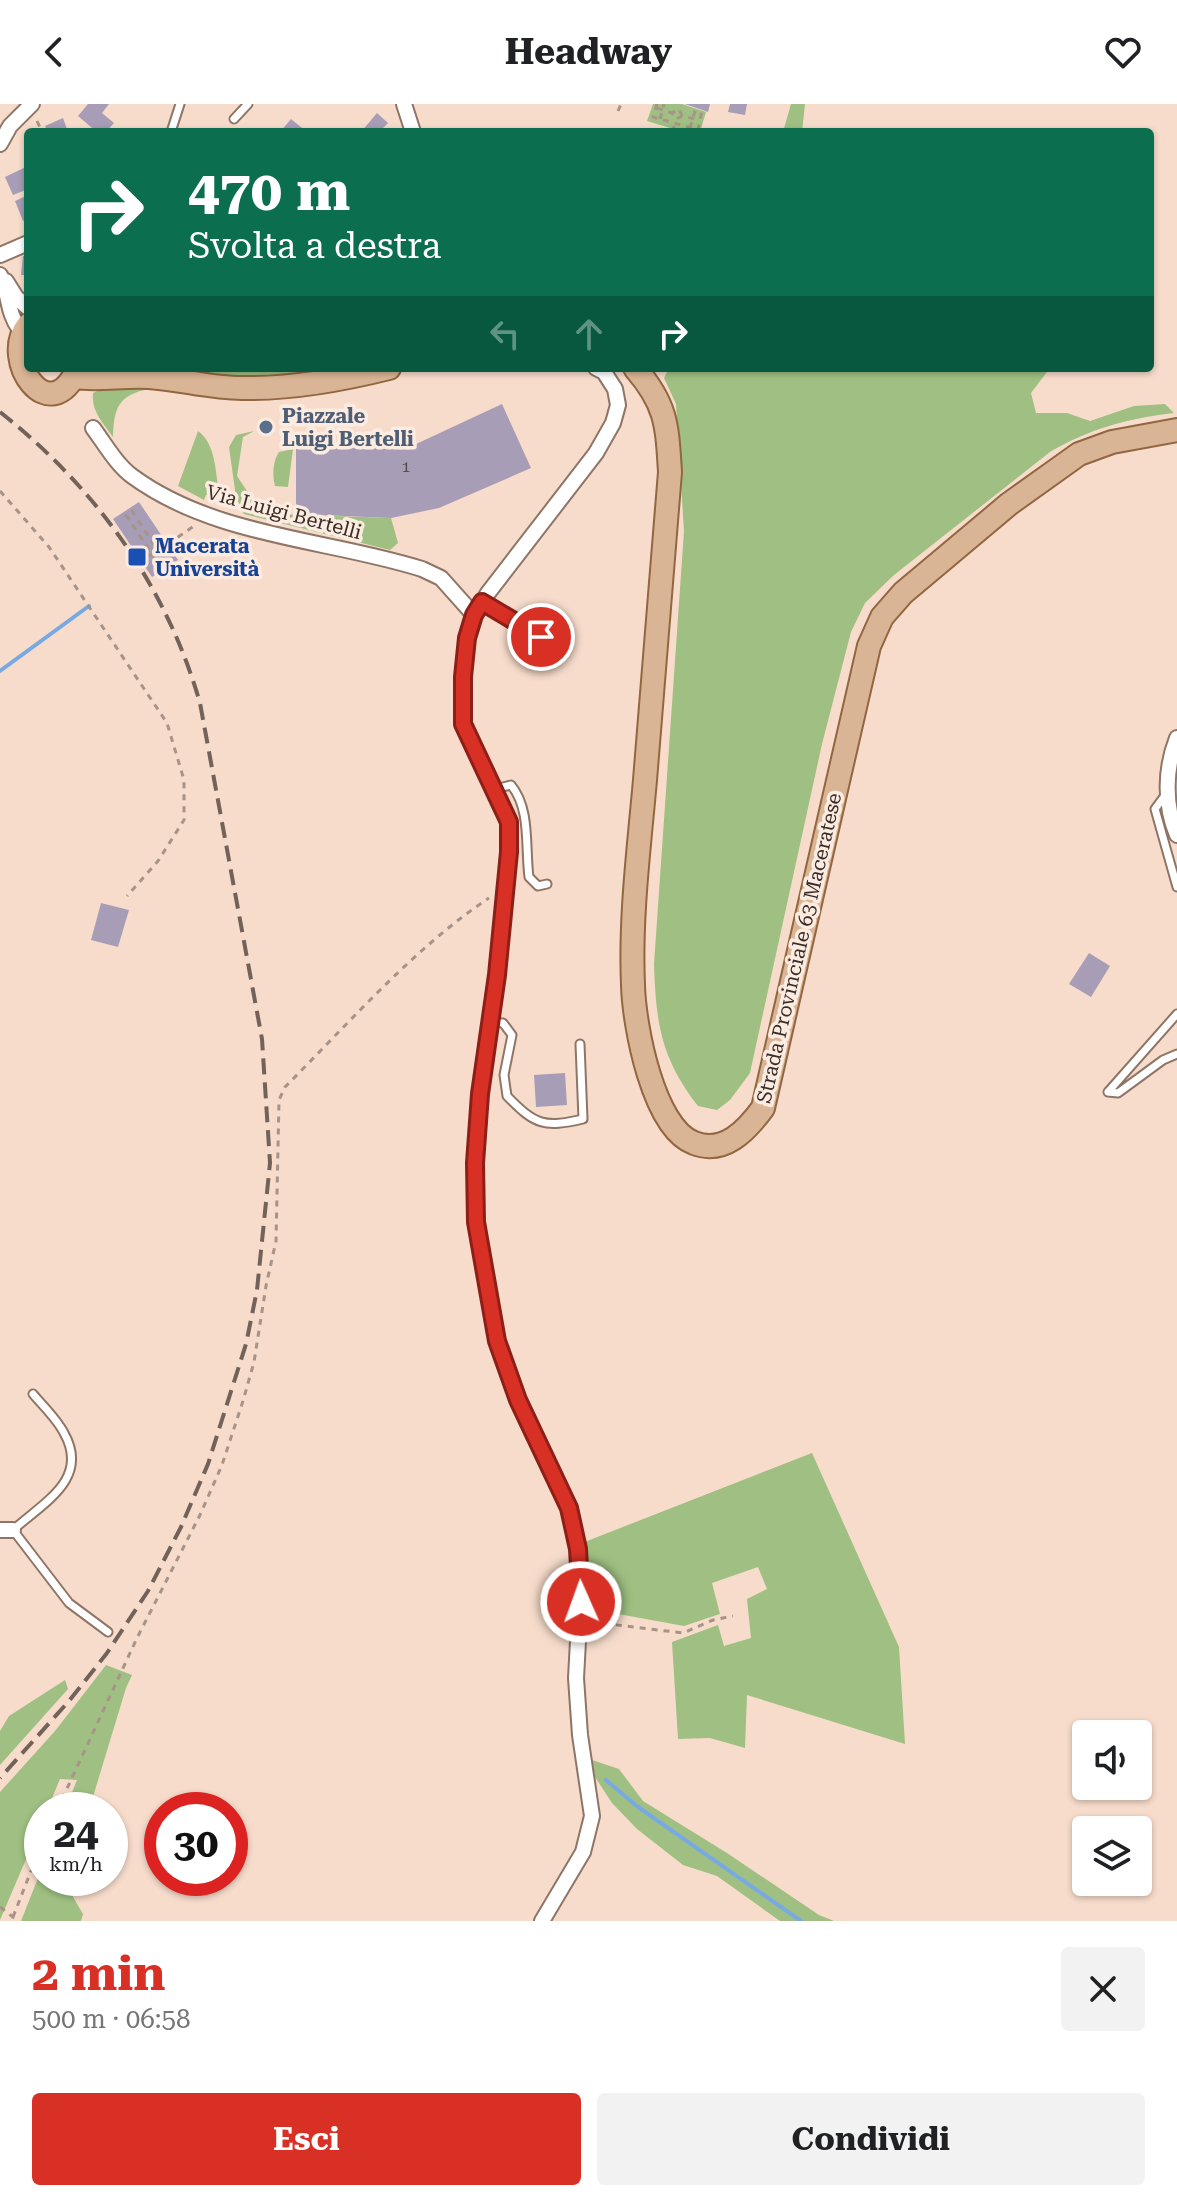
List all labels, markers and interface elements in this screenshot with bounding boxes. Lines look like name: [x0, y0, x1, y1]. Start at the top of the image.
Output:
icon: back: [32, 30, 76, 74]
icon: heart: [1101, 30, 1145, 74]
text: Headway: [505, 31, 672, 73]
text: 470 m: [188, 158, 350, 224]
icon: right: [56, 160, 160, 264]
text: Svolta a destra: [188, 225, 441, 267]
icon: left: [483, 312, 527, 356]
icon: ahead: [567, 312, 611, 356]
icon: right: [651, 312, 695, 356]
place label: Piazzale Luigi Bertelli: [282, 404, 414, 451]
marker: Piazzale Luigi Bertelli: [257, 418, 275, 436]
house number: 1: [402, 457, 411, 476]
street label: Via Luigi Bertelli: [204, 480, 364, 544]
place label: Macerata Università: [155, 534, 259, 581]
marker: Macerata Università: [126, 546, 148, 568]
pin: [507, 603, 575, 671]
icon: arrive: [519, 615, 563, 659]
street label: Strada Provinciale 63 Maceratese: [752, 790, 846, 1106]
position arrow: [539, 1560, 623, 1644]
map controls: [1072, 1720, 1152, 1896]
button: sound: [1072, 1720, 1152, 1800]
speed limit sign: 30: [144, 1792, 248, 1896]
text: 24: [54, 1810, 98, 1857]
button: layers: [1072, 1816, 1152, 1896]
text: km/h: [49, 1852, 103, 1876]
text: 2 min: [32, 1946, 165, 2002]
button: close: [1061, 1947, 1145, 2031]
text: 500 m · 06:58: [32, 2004, 191, 2034]
button: Esci: [32, 2093, 581, 2185]
button: Condividi: [597, 2093, 1145, 2185]

